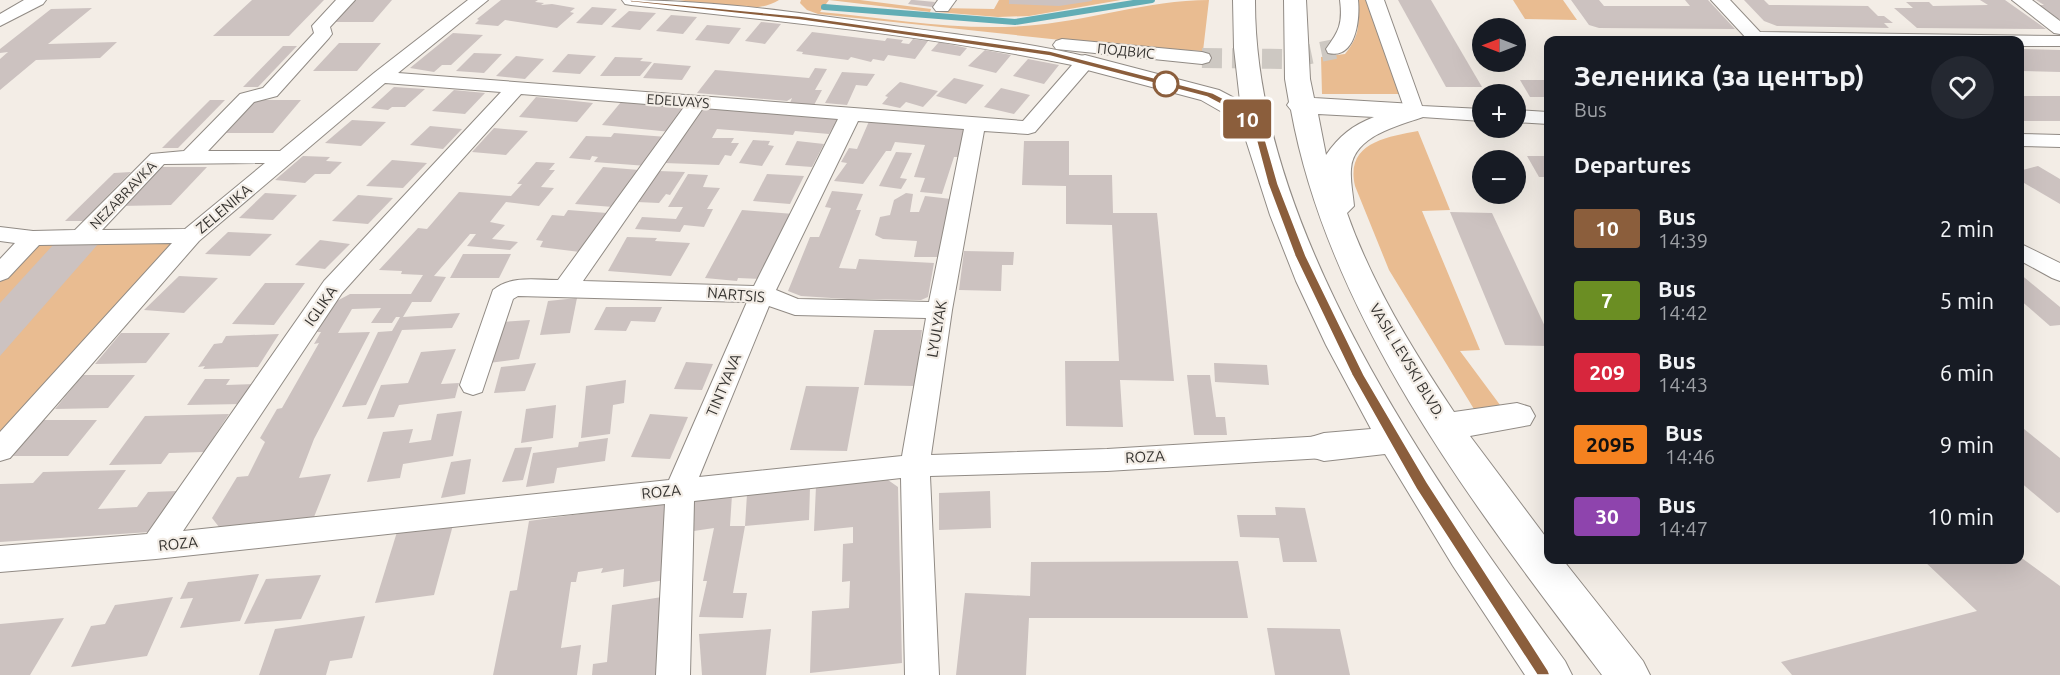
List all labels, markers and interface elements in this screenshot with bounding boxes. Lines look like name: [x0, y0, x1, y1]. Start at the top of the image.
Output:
north arrow: [1472, 18, 1526, 72]
map controls: [1472, 18, 1526, 204]
street label: ПОДВИС: [1097, 40, 1156, 62]
button: heart: [1931, 56, 1994, 119]
text: Зеленика (за център): [1574, 60, 1865, 91]
unlabelled marker: [1153, 71, 1179, 97]
button: +: [1472, 84, 1526, 138]
street label: EDELVAYS: [646, 91, 710, 111]
text: Bus: [1574, 98, 1607, 121]
line badge: 10: [1220, 100, 1274, 138]
text: 10: [1235, 107, 1259, 131]
button: −: [1472, 150, 1526, 204]
text: Departures: [1574, 152, 1691, 177]
street label: NEZABRAVKA: [87, 158, 159, 232]
street label: ZELENIKA: [193, 180, 255, 237]
text: Bus: [1658, 204, 1696, 229]
text: 10: [1595, 216, 1619, 240]
text: 2 min: [1940, 216, 1994, 241]
text: 14:39: [1658, 229, 1708, 252]
text: Bus: [1658, 276, 1696, 301]
street label: IGLIKA: [301, 282, 340, 329]
street label: NARTSIS: [707, 284, 766, 305]
text: 7: [1601, 288, 1613, 312]
text: 5 min: [1940, 288, 1994, 313]
street label: LYULYAK: [923, 299, 950, 359]
street label: VASIL LEVSKI BLVD.: [1366, 300, 1448, 421]
text: 14:42: [1658, 301, 1708, 324]
text: Bus: [1658, 348, 1696, 373]
street label: TINTYAVA: [703, 351, 745, 419]
text: 209: [1589, 360, 1625, 384]
text: 6 min: [1940, 360, 1994, 385]
text: 14:43: [1658, 373, 1708, 396]
text: Bus: [1665, 420, 1703, 445]
text: 209Б: [1586, 432, 1635, 456]
text: 9 min: [1940, 432, 1994, 457]
text: 14:46: [1665, 445, 1715, 468]
street label: ROZA: [1125, 447, 1165, 466]
street label: ROZA: [640, 481, 682, 502]
text: Bus: [1658, 492, 1696, 517]
text: 30: [1595, 504, 1619, 528]
text: 10 min: [1927, 504, 1994, 529]
text: 14:47: [1658, 517, 1708, 540]
street label: ROZA: [157, 533, 199, 554]

